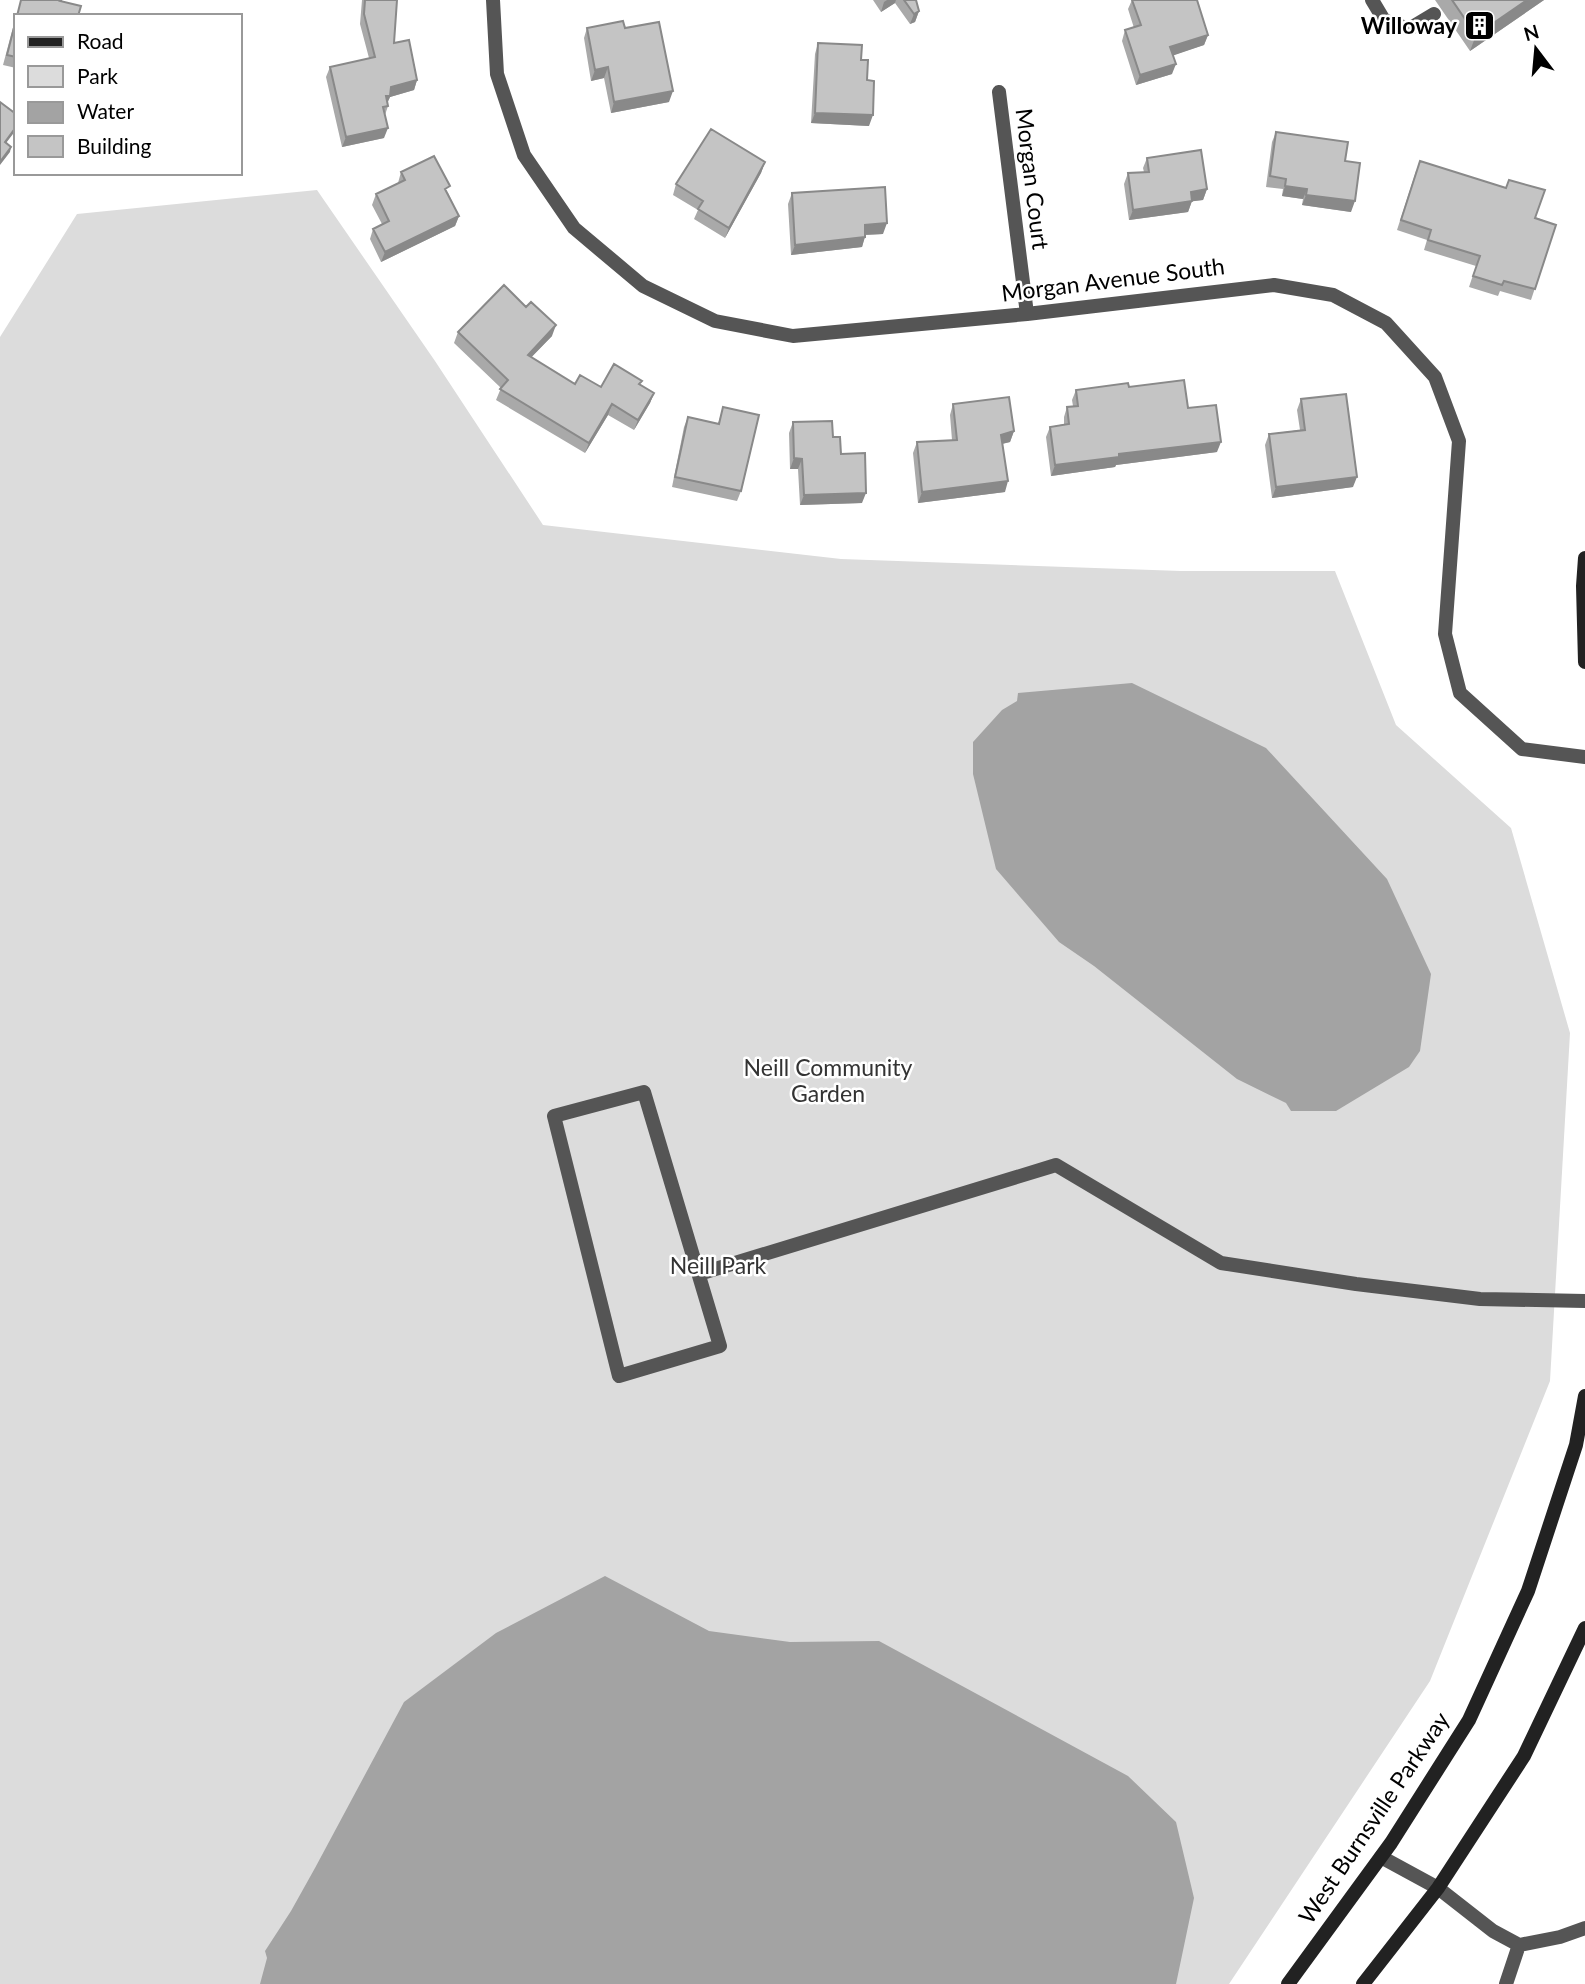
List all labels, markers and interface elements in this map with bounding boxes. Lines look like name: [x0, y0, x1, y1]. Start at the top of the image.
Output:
building icon: Willoway: [1463, 9, 1497, 43]
place label: Willoway: [1361, 11, 1458, 39]
legend: [14, 14, 242, 175]
north arrow: [1501, 14, 1571, 84]
text: N: [1521, 19, 1541, 45]
text: Road: [77, 28, 124, 53]
text: Park: [77, 63, 118, 88]
text: Water: [77, 98, 134, 123]
street label: Morgan Court: [1010, 107, 1056, 252]
text: Building: [77, 133, 152, 158]
street label: Morgan Avenue South: [1000, 251, 1226, 307]
park label: Neill Community Garden: [744, 1053, 913, 1107]
park label: Neill Park: [670, 1251, 767, 1279]
street label: West Burnsville Parkway: [1292, 1706, 1455, 1929]

